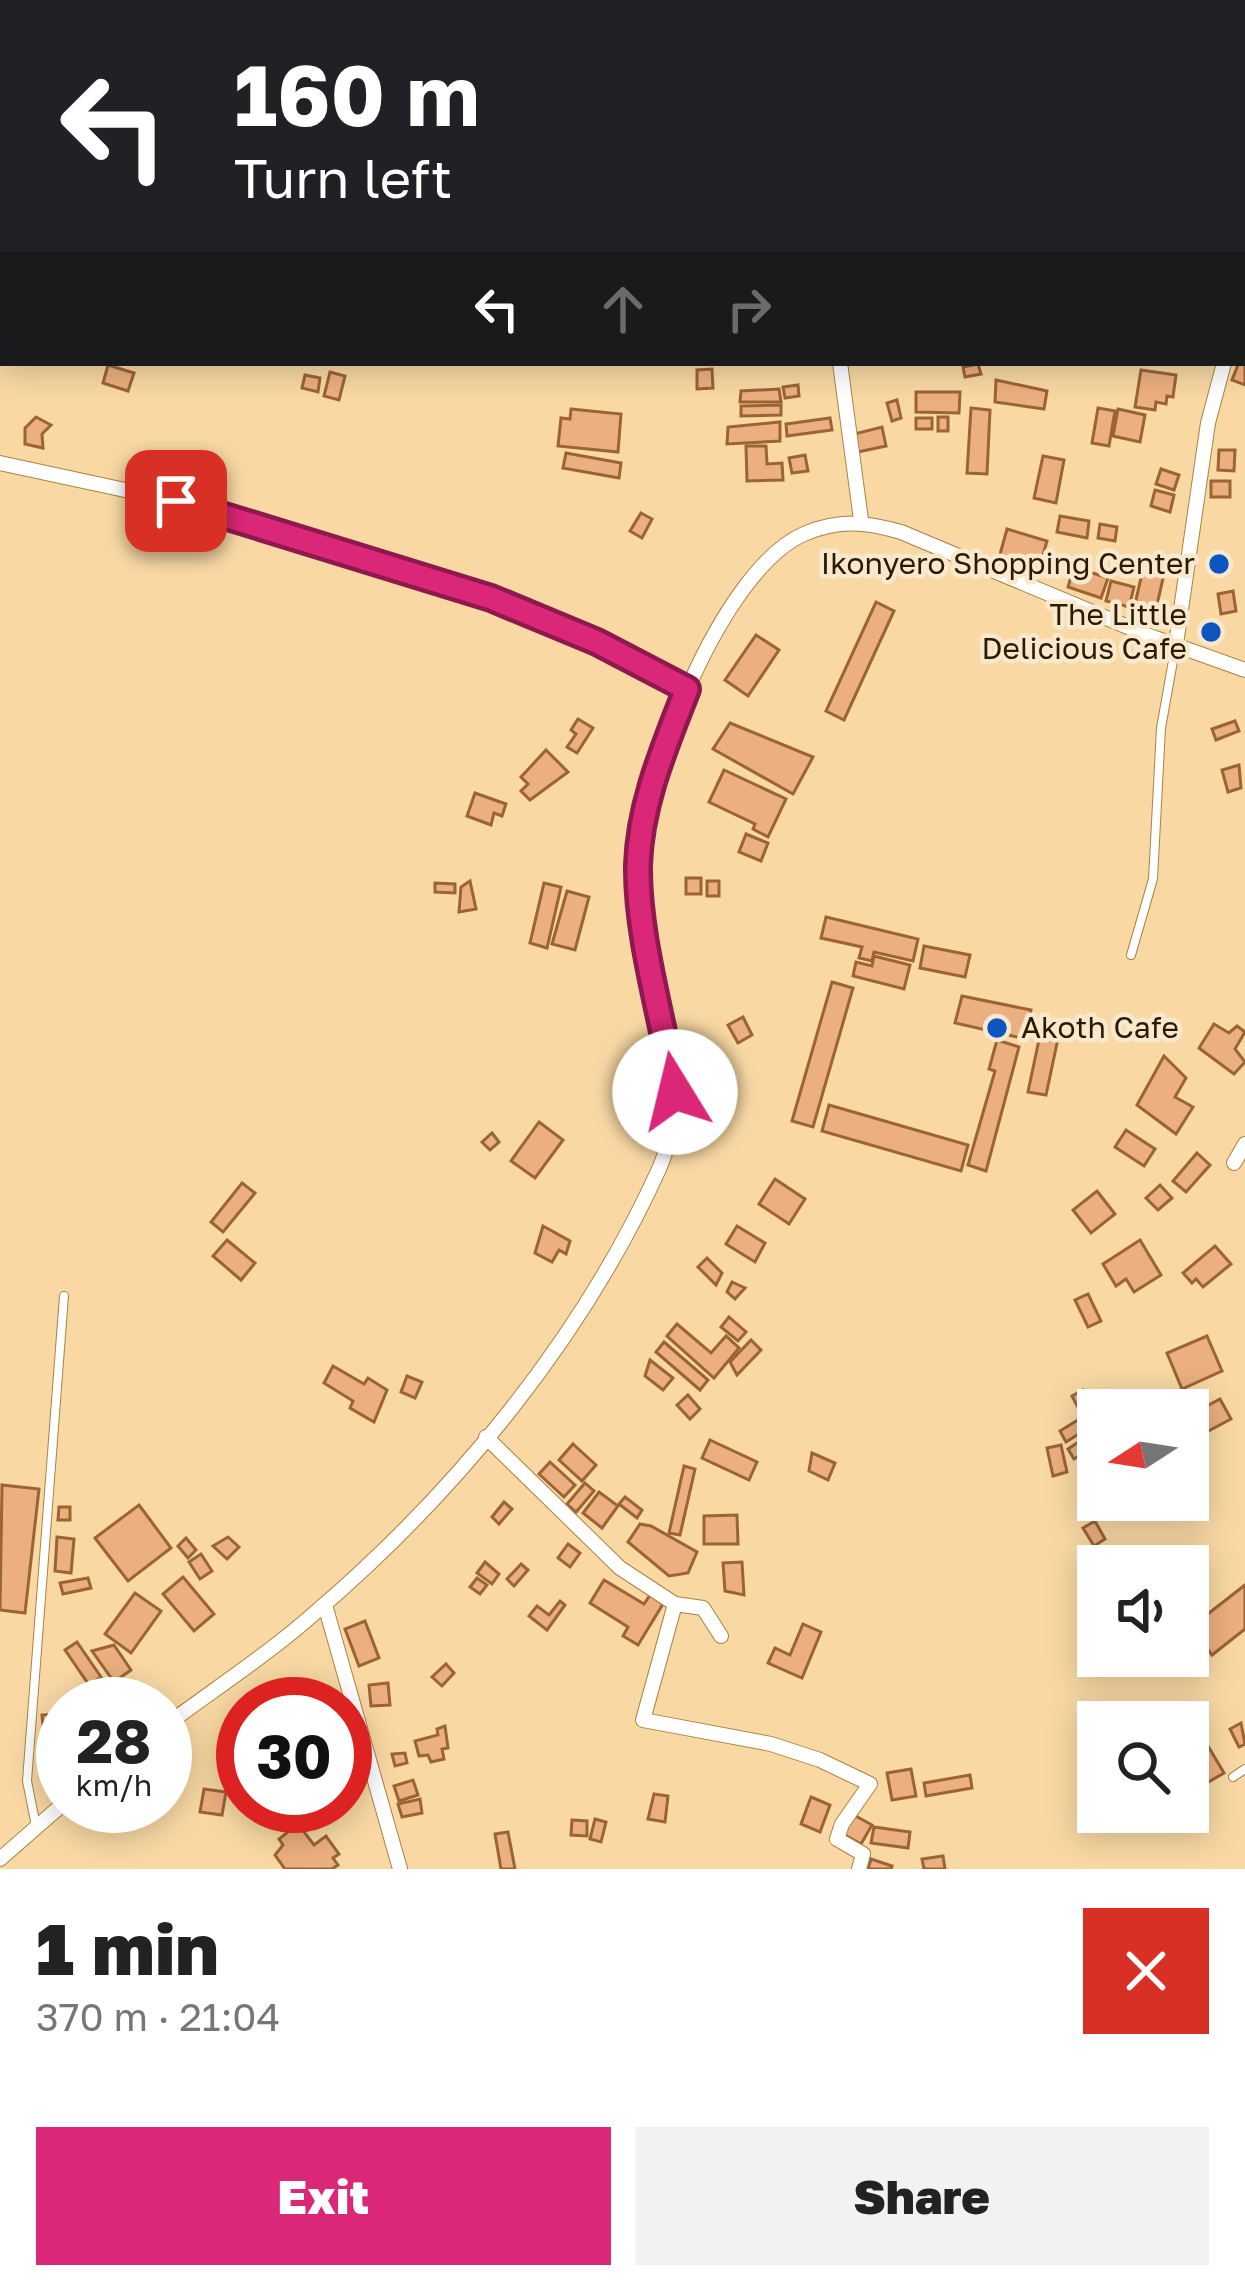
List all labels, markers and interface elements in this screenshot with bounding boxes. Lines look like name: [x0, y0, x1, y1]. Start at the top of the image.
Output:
text: 160 m: [234, 44, 480, 144]
icon: left: [36, 48, 192, 204]
text: Turn left: [234, 145, 452, 210]
icon: left: [464, 276, 530, 342]
icon: ahead: [590, 276, 656, 342]
icon: right: [716, 276, 782, 342]
pin: [125, 450, 227, 552]
icon: arrive: [143, 468, 209, 534]
place label: Ikonyero Shopping Center: [821, 545, 1195, 581]
marker: Ikonyero Shopping Center: [1206, 551, 1232, 577]
place label: The Little Delicious Cafe: [982, 596, 1187, 666]
marker: The Little Delicious Cafe: [1198, 619, 1224, 645]
place label: Akoth Cafe: [1021, 1009, 1179, 1045]
marker: Akoth Cafe: [984, 1015, 1010, 1041]
position arrow: [612, 1029, 738, 1155]
north arrow: [1077, 1389, 1209, 1521]
map controls: [1077, 1389, 1209, 1833]
button: sound: [1077, 1545, 1209, 1677]
speed limit sign: 30: [216, 1677, 372, 1833]
button: search: [1077, 1701, 1209, 1833]
text: 28: [76, 1704, 151, 1776]
text: km/h: [76, 1767, 152, 1803]
text: 1 min: [36, 1904, 219, 1991]
button: close: [1083, 1908, 1209, 2034]
text: 370 m · 21:04: [36, 1993, 280, 2040]
button: Exit: [36, 2127, 611, 2265]
button: Share: [635, 2127, 1209, 2265]

